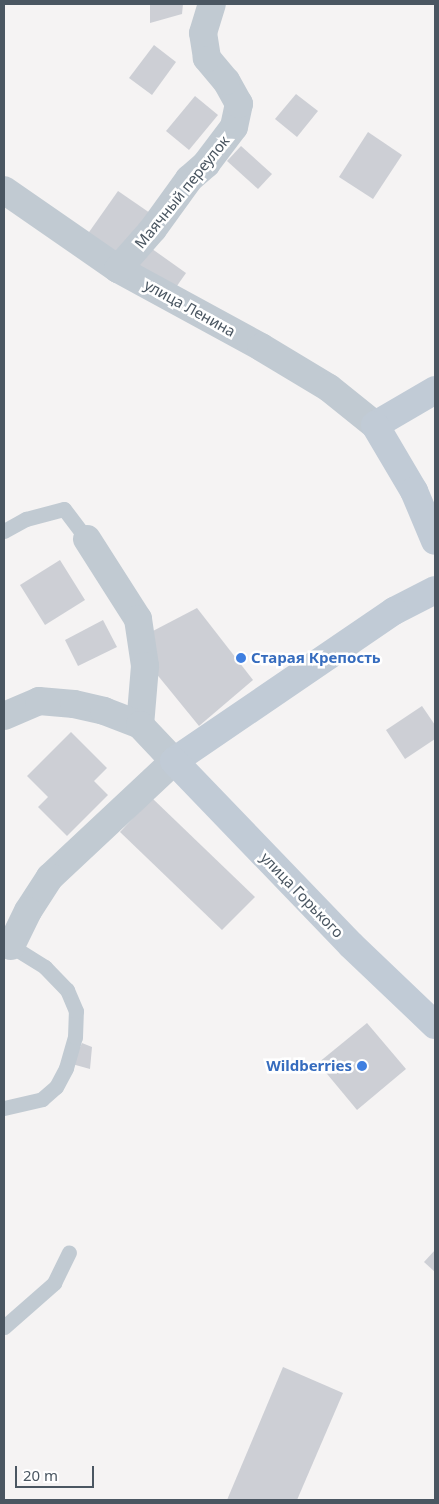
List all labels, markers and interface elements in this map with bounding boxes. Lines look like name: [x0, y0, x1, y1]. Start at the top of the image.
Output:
street label: Маячный переулок: [131, 132, 233, 252]
street label: улица Ленина: [141, 276, 239, 340]
place label: Старая Крепость: [251, 649, 381, 667]
marker: Старая Крепость: [235, 652, 247, 664]
street label: улица Горького: [257, 849, 347, 941]
place label: Wildberries: [266, 1057, 352, 1075]
marker: Wildberries: [356, 1060, 368, 1072]
scale bar: [18, 1456, 96, 1488]
text: 20 m: [23, 1465, 58, 1485]

